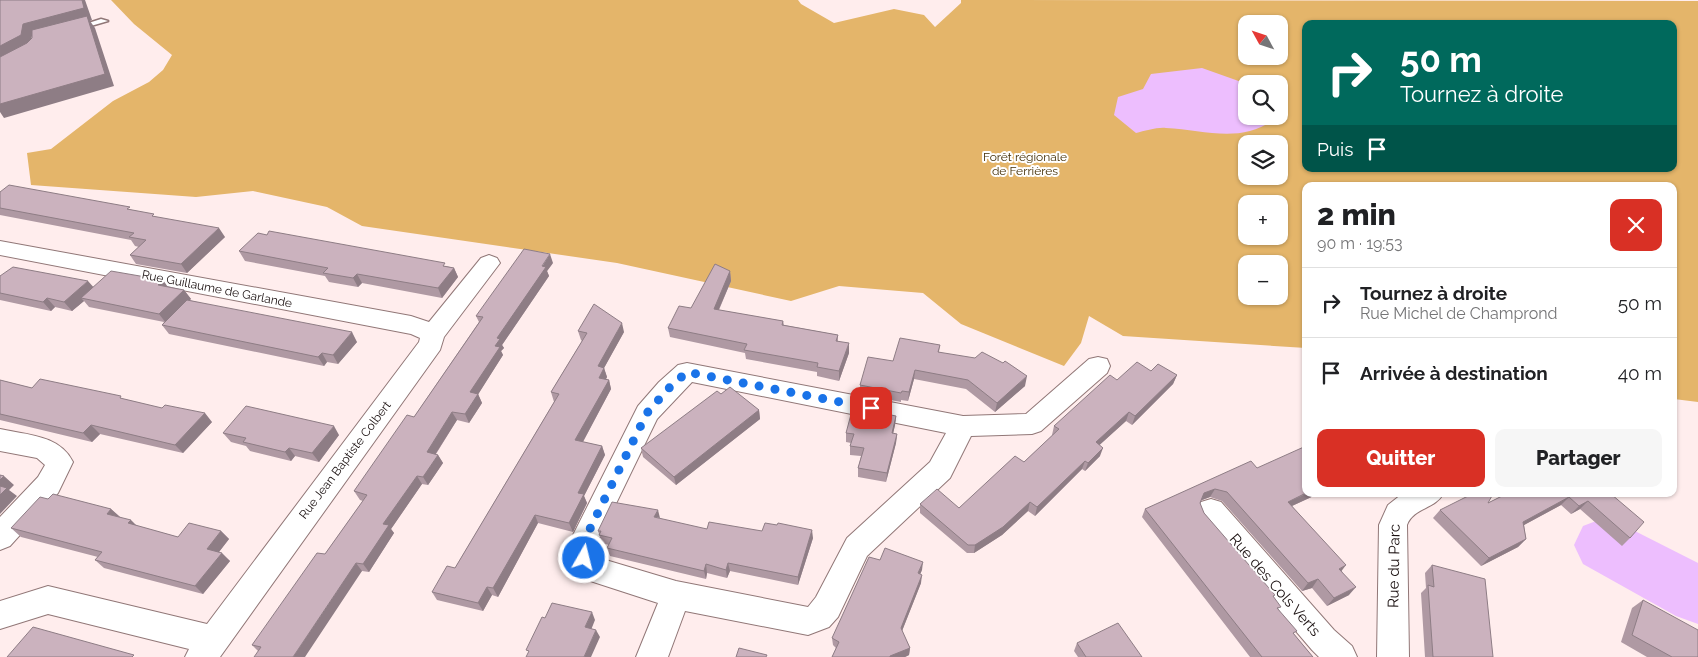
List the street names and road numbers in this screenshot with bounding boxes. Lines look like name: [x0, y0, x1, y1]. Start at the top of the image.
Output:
street label: Rue Guillaume de Garlande: [141, 268, 293, 310]
street label: Rue Jean Baptiste Colbert: [296, 398, 394, 522]
street label: Rue du Parc: [1384, 524, 1404, 608]
street label: Rue des Cols Verts: [1226, 530, 1324, 640]

